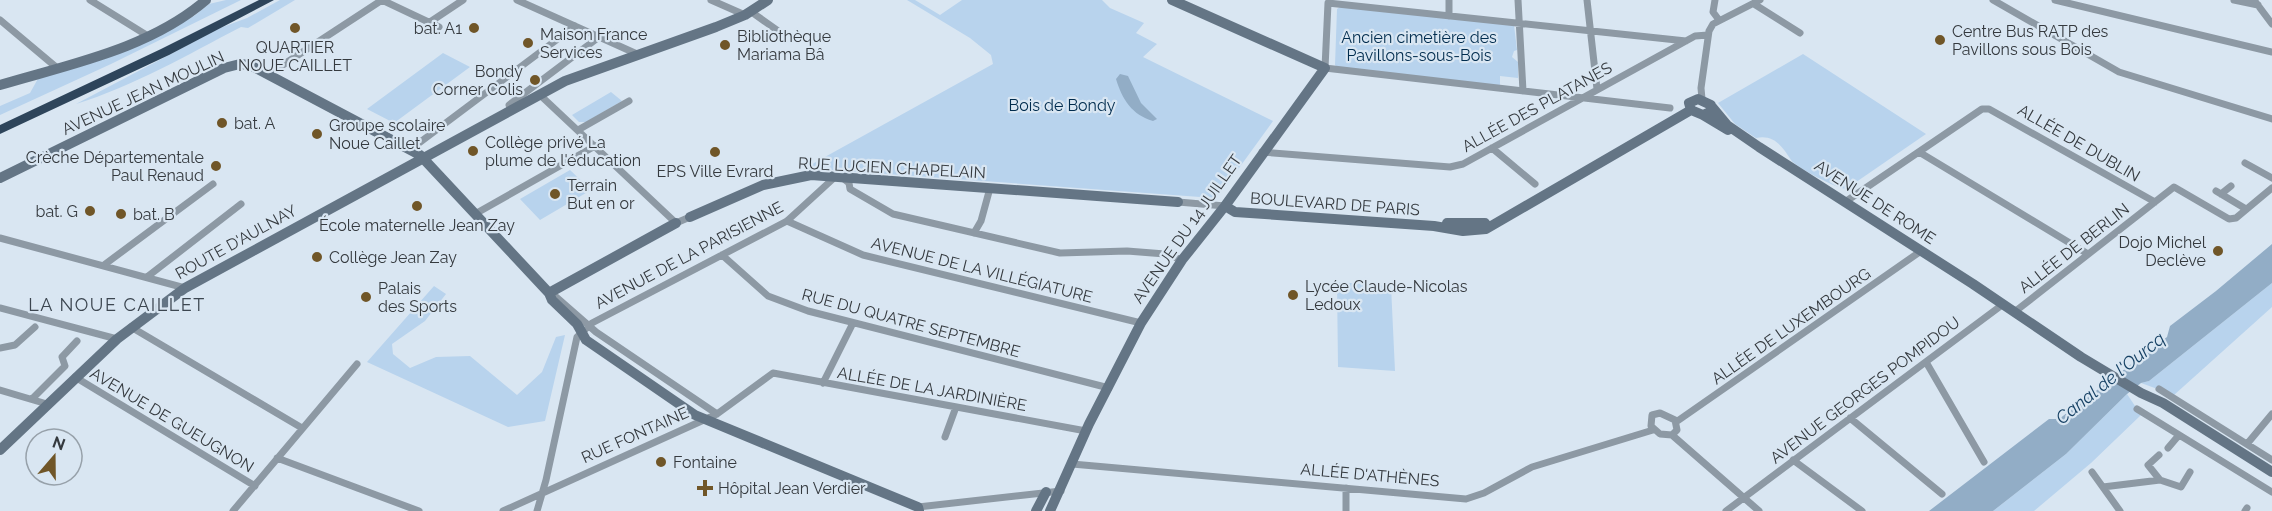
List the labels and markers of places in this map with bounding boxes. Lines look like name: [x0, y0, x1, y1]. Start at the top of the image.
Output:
place label: bat. A1: [414, 19, 462, 38]
marker: QUARTIER NOUE CAILLET: [288, 21, 302, 35]
marker: bat. A1: [467, 21, 481, 35]
place label: Centre Bus RATP des Pavillons sous Bois: [1952, 22, 2109, 59]
place label: Maison France Services: [540, 25, 647, 62]
place label: Bibliothèque Mariama Bâ: [737, 27, 831, 64]
marker: Centre Bus RATP des Pavillons sous Bois: [1933, 33, 1947, 47]
marker: Maison France Services: [521, 36, 535, 50]
place label: QUARTIER NOUE CAILLET: [238, 38, 352, 75]
marker: Bibliothèque Mariama Bâ: [718, 38, 732, 52]
place label: Bondy Corner Colis: [433, 62, 523, 99]
marker: Bondy Corner Colis: [528, 73, 542, 87]
place label: bat. A: [234, 114, 275, 133]
marker: bat. A: [215, 116, 229, 130]
place label: Groupe scolaire Noue Caillet: [329, 116, 445, 153]
marker: Groupe scolaire Noue Caillet: [310, 127, 324, 141]
place label: Collège privé La plume de l'éducation: [485, 133, 641, 170]
marker: Collège privé La plume de l'éducation: [466, 144, 480, 158]
marker: EPS Ville Evrard: [708, 145, 722, 159]
place label: Crèche Départementale Paul Renaud: [26, 148, 204, 185]
marker: Crèche Départementale Paul Renaud: [209, 159, 223, 173]
place label: EPS Ville Evrard: [656, 162, 774, 181]
place label: Terrain But en or: [567, 176, 635, 213]
marker: Terrain But en or: [548, 187, 562, 201]
marker: École maternelle Jean Zay: [410, 199, 424, 213]
place label: bat. G: [36, 202, 78, 221]
marker: bat. G: [83, 204, 97, 218]
place label: bat. B: [133, 205, 175, 224]
marker: bat. B: [114, 207, 128, 221]
place label: École maternelle Jean Zay: [319, 215, 515, 235]
place label: Dojo Michel Declève: [2118, 233, 2207, 270]
marker: Dojo Michel Declève: [2211, 244, 2225, 258]
place label: Collège Jean Zay: [329, 248, 457, 267]
marker: Collège Jean Zay: [310, 250, 324, 264]
place label: Lycée Claude-Nicolas Ledoux: [1305, 277, 1468, 314]
place label: Palais des Sports: [378, 279, 457, 316]
marker: Lycée Claude-Nicolas Ledoux: [1286, 288, 1300, 302]
marker: Palais des Sports: [359, 290, 373, 304]
place label: Fontaine: [673, 453, 737, 472]
marker: Fontaine: [654, 455, 668, 469]
marker: Hôpital Jean Verdier: [696, 479, 714, 497]
place label: Hôpital Jean Verdier: [718, 479, 866, 498]

